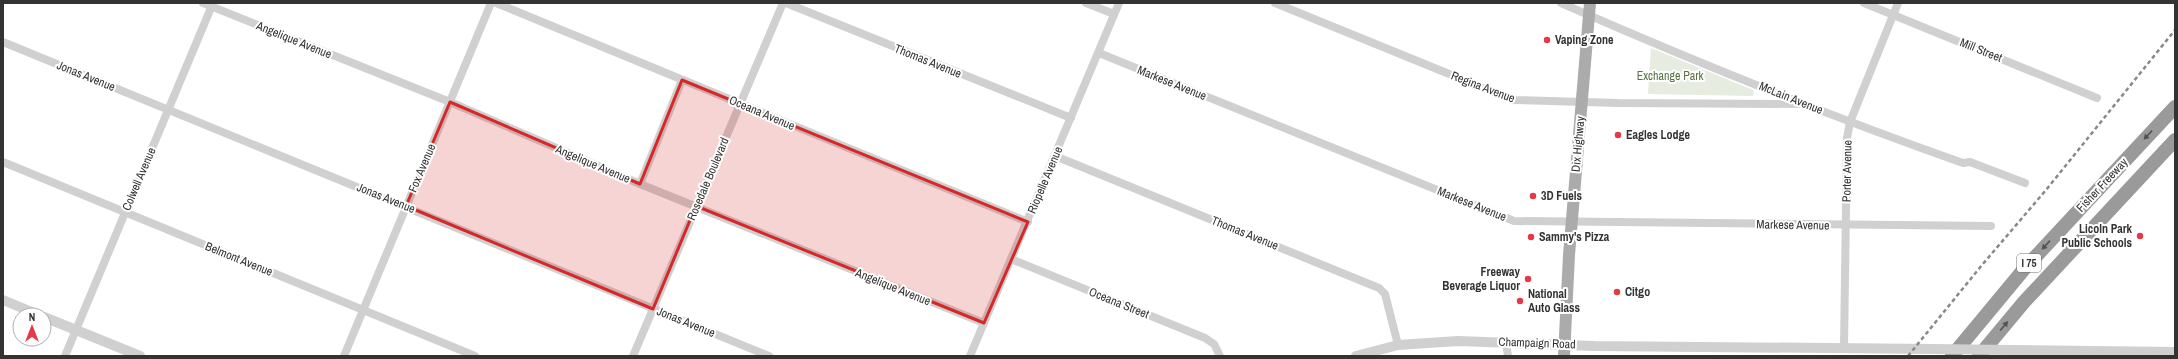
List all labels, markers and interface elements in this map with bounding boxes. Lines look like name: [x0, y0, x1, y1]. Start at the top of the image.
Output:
street label: Angelique Avenue: [253, 17, 334, 62]
place label: Vaping Zone: [1555, 32, 1614, 48]
street label: Mill Street: [1957, 34, 2005, 66]
marker: Vaping Zone: [1542, 35, 1552, 45]
street label: Thomas Avenue: [892, 40, 964, 82]
street label: Jonas Avenue: [54, 57, 118, 95]
street label: Markese Avenue: [1135, 62, 1209, 104]
street label: Regina Avenue: [1449, 68, 1517, 106]
park label: Exchange Park: [1637, 68, 1703, 84]
street label: McLain Avenue: [1757, 78, 1825, 118]
street label: Oceana Avenue: [727, 92, 797, 134]
street label: Dix Highway: [1568, 115, 1588, 172]
place label: Eagles Lodge: [1626, 127, 1691, 143]
marker: Eagles Lodge: [1613, 130, 1623, 140]
one-way arrow: [2144, 130, 2153, 140]
street label: Rosedale Boulevard: [683, 135, 733, 223]
street label: Porter Avenue: [1838, 140, 1856, 202]
street label: Fox Avenue: [405, 141, 439, 195]
street label: Angelique Avenue: [552, 141, 633, 187]
street label: Riopelle Avenue: [1024, 144, 1066, 216]
street label: Colwell Avenue: [119, 145, 159, 213]
street label: Fisher Freeway: [2073, 154, 2131, 215]
street label: Jonas Avenue: [354, 179, 418, 217]
street label: Markese Avenue: [1435, 183, 1509, 225]
place label: 3D Fuels: [1541, 188, 1583, 204]
marker: 3D Fuels: [1528, 191, 1538, 201]
street label: Thomas Avenue: [1209, 212, 1281, 254]
street label: Markese Avenue: [1756, 216, 1830, 234]
place label: Licoln Park Public Schools: [2061, 221, 2133, 251]
place label: Sammy's Pizza: [1539, 229, 1610, 245]
marker: Licoln Park Public Schools: [2135, 231, 2145, 241]
marker: Sammy's Pizza: [1526, 232, 1536, 242]
street label: Belmont Avenue: [203, 238, 275, 280]
one-way arrow: [2042, 240, 2051, 250]
road number: I 75: [2017, 254, 2041, 272]
street label: Angelique Avenue: [852, 264, 933, 309]
place label: Freeway Beverage Liquor: [1442, 264, 1521, 294]
marker: Freeway Beverage Liquor: [1523, 274, 1533, 284]
street label: Oceana Street: [1087, 284, 1152, 322]
place label: Citgo: [1625, 284, 1650, 300]
place label: National Auto Glass: [1528, 286, 1580, 316]
marker: Citgo: [1612, 287, 1622, 297]
marker: National Auto Glass: [1515, 296, 1525, 306]
street label: Jonas Avenue: [654, 303, 718, 341]
north arrow: [12, 307, 52, 347]
text: N: [29, 310, 35, 324]
one-way arrow: [1999, 321, 2008, 332]
street label: Champaign Road: [1498, 334, 1576, 352]

